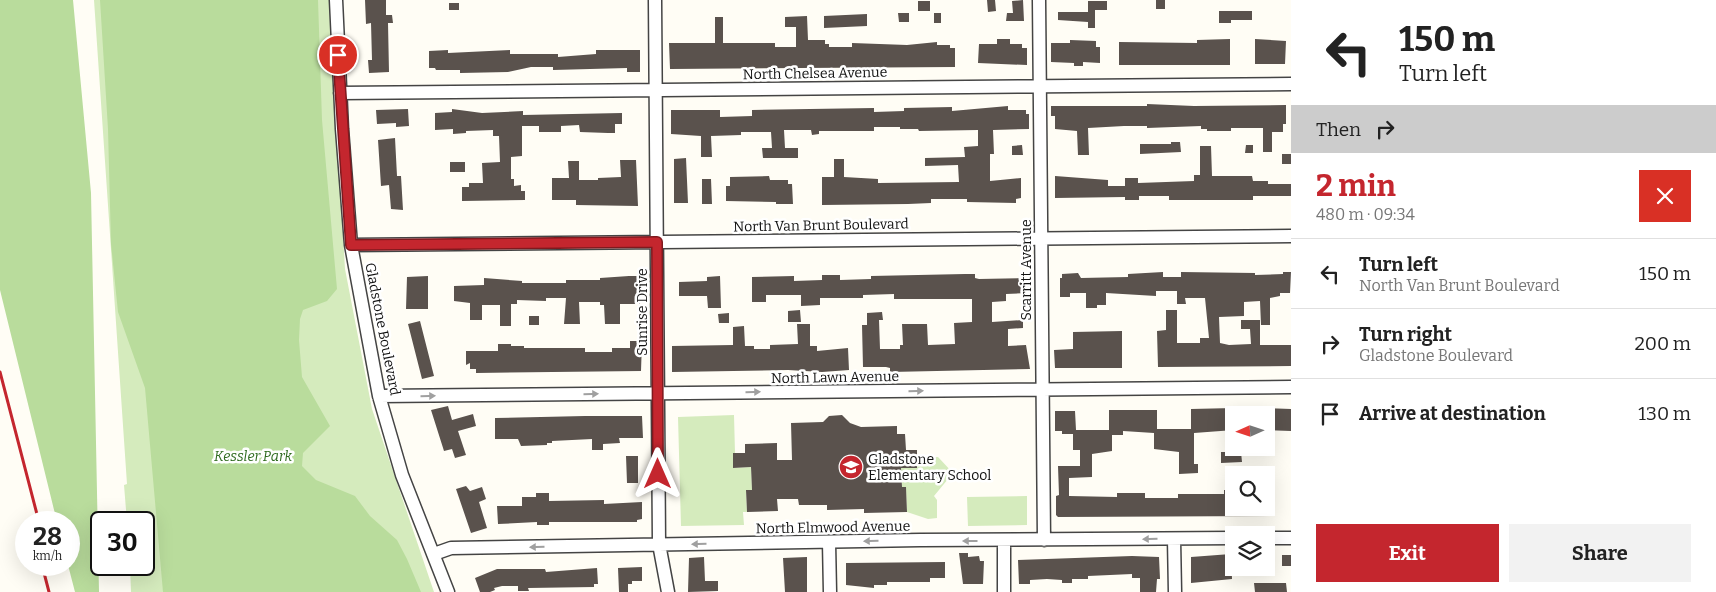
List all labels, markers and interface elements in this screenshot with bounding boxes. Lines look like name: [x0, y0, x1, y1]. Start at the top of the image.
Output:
text: 150 m: [1399, 18, 1495, 60]
icon: left: [1316, 20, 1381, 85]
pin: [317, 34, 359, 76]
icon: arrive: [324, 41, 352, 69]
text: Turn left: [1399, 60, 1487, 87]
street label: North Chelsea Avenue: [743, 64, 887, 83]
icon: right: [1371, 115, 1399, 143]
text: Then: [1316, 118, 1361, 141]
text: 2 min: [1316, 168, 1396, 204]
button: close: [1639, 170, 1691, 222]
text: 480 m · 09:34: [1316, 205, 1415, 224]
street label: North Van Brunt Boulevard: [733, 215, 909, 236]
street label: Scarritt Avenue: [1018, 219, 1035, 321]
text: Turn left: [1359, 253, 1438, 276]
icon: left: [1316, 260, 1344, 288]
street label: Gladstone Boulevard: [361, 261, 404, 397]
text: 150 m: [1639, 262, 1691, 285]
street label: Sunrise Drive: [634, 268, 651, 356]
text: North Van Brunt Boulevard: [1359, 276, 1560, 295]
text: Turn right: [1359, 323, 1452, 346]
icon: right: [1316, 330, 1344, 358]
text: 200 m: [1634, 332, 1691, 355]
text: Gladstone Boulevard: [1359, 346, 1513, 365]
street label: North Lawn Avenue: [771, 368, 899, 387]
one-way arrow: [908, 387, 924, 395]
one-way arrow: [745, 388, 761, 396]
one-way arrow: [583, 390, 599, 398]
one-way arrow: [420, 392, 436, 400]
icon: arrive: [1316, 400, 1344, 428]
text: Arrive at destination: [1359, 402, 1546, 425]
text: 130 m: [1638, 402, 1691, 425]
north arrow: [1225, 406, 1275, 456]
map controls: [1225, 406, 1275, 576]
position arrow: [631, 447, 683, 499]
park label: Kessler Park: [214, 448, 292, 465]
place label: Gladstone Elementary School: [868, 451, 991, 484]
school or university icon: Gladstone Elementary School: [838, 454, 864, 480]
button: search: [1225, 466, 1275, 516]
speed limit sign: 30: [90, 511, 155, 576]
street label: North Elmwood Avenue: [756, 518, 910, 537]
text: 28: [33, 522, 62, 552]
button: Exit: [1316, 524, 1499, 582]
button: Share: [1509, 524, 1691, 582]
button: layers: [1225, 526, 1275, 576]
one-way arrow: [1142, 535, 1158, 543]
one-way arrow: [863, 537, 879, 545]
one-way arrow: [962, 537, 978, 545]
one-way arrow: [691, 540, 707, 548]
one-way arrow: [528, 543, 544, 551]
text: km/h: [33, 549, 62, 563]

